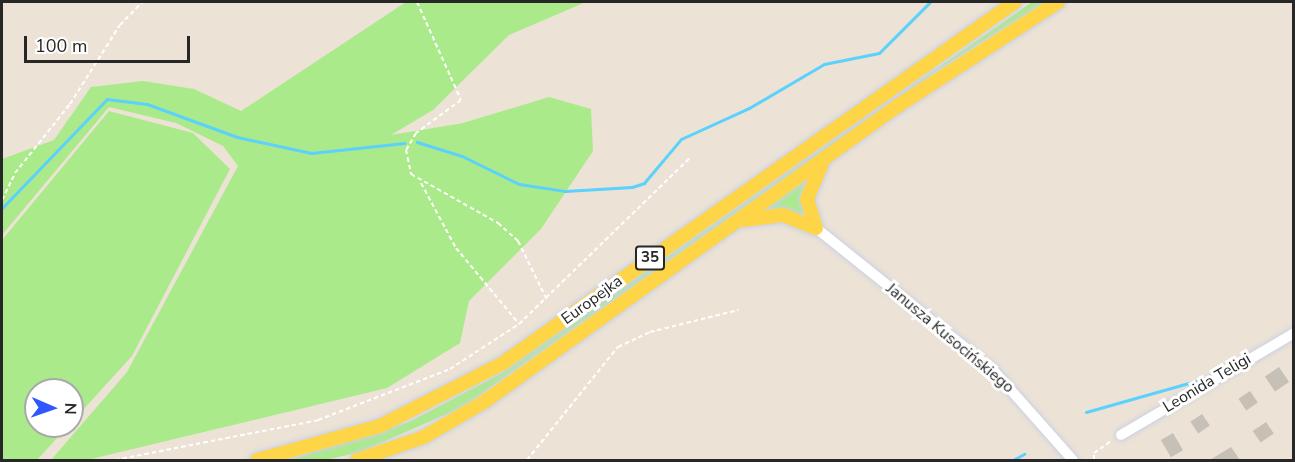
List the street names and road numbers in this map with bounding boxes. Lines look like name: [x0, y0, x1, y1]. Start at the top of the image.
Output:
road number: 35: [635, 246, 665, 270]
street label: Europejka: [558, 271, 626, 329]
street label: Janusza Kusocińskiego: [882, 279, 1018, 397]
street label: Leonida Teligi: [1160, 349, 1254, 417]

